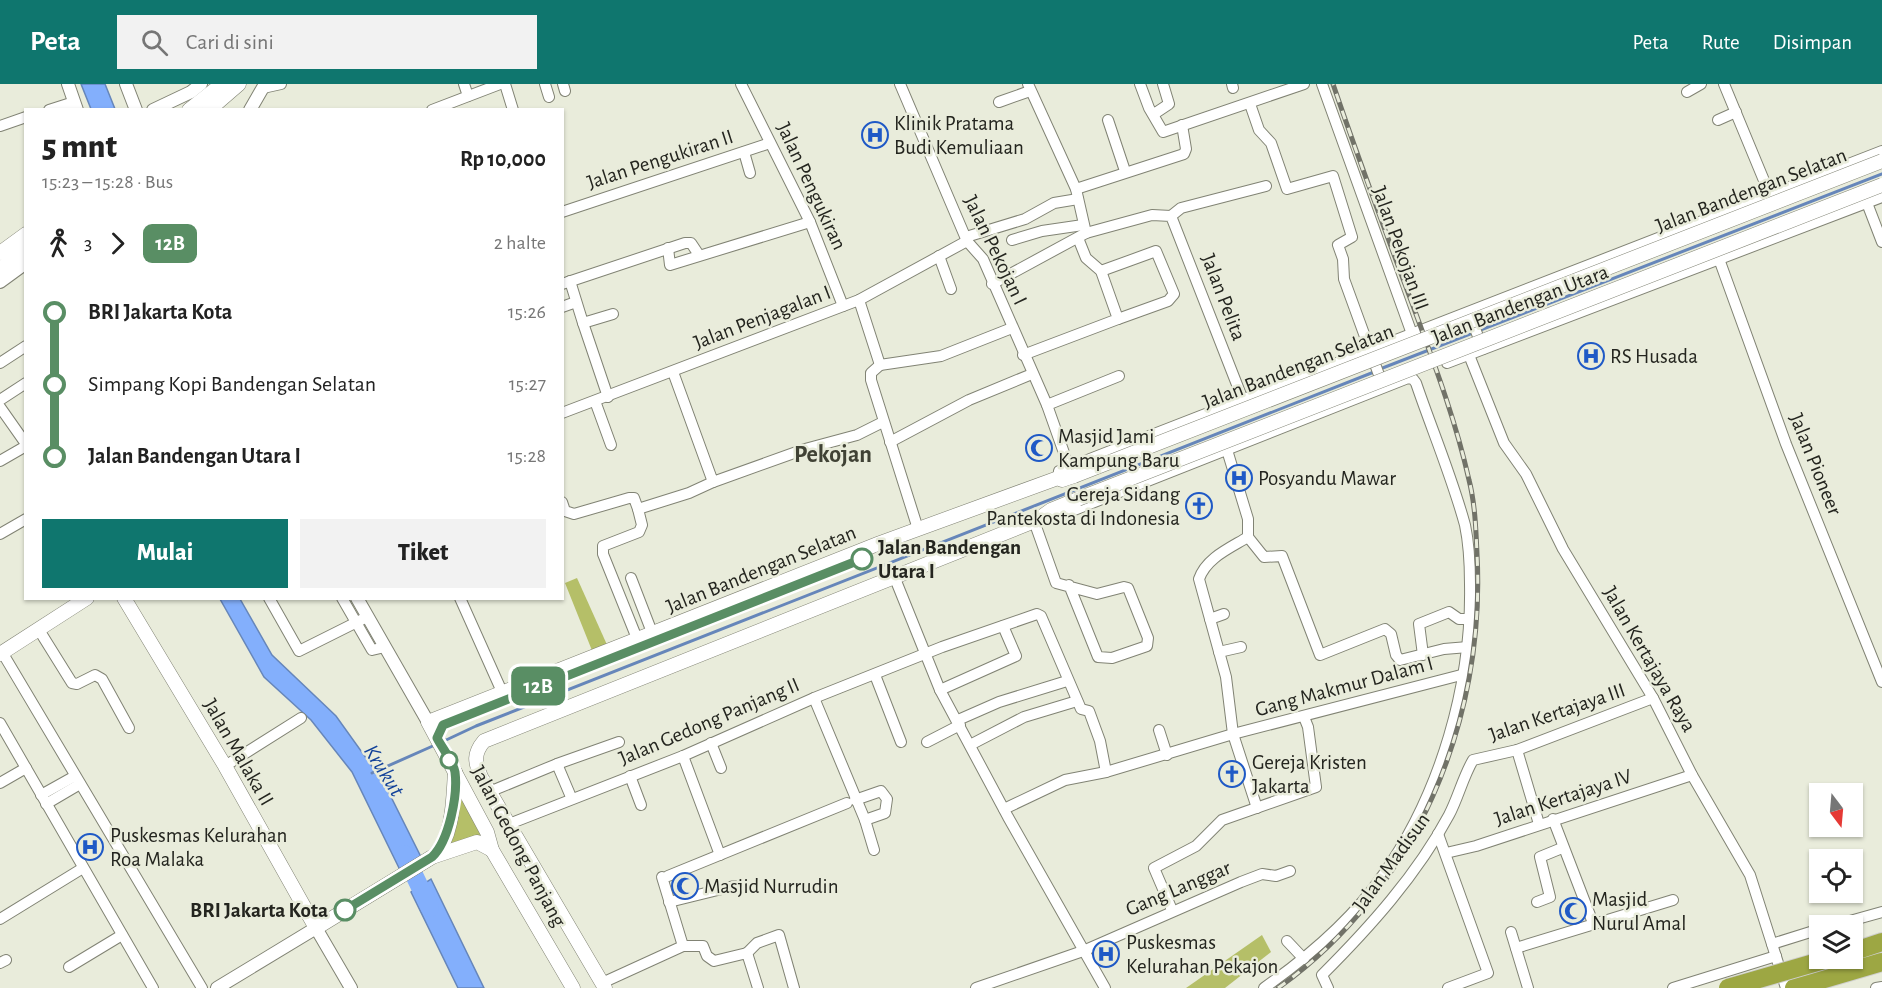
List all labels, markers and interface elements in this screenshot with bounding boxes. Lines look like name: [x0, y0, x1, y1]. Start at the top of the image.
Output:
search box: [117, 15, 537, 69]
icon: search: [138, 26, 171, 59]
text: Peta: [30, 28, 81, 56]
text: Cari di sini: [186, 31, 274, 53]
text: Peta: [1633, 32, 1669, 53]
text: Rute: [1702, 32, 1740, 53]
text: Disimpan: [1773, 32, 1852, 53]
place label: Klinik Pratama Budi Kemuliaan: [894, 113, 1024, 158]
street label: Jalan Pengukiran: [773, 119, 850, 253]
hospital icon: Klinik Pratama Budi Kemuliaan: [860, 120, 890, 150]
street label: Jalan Pengukiran II: [584, 126, 736, 193]
text: 5 mnt: [42, 131, 117, 164]
street label: Jalan Bandengan Selatan: [1653, 144, 1850, 237]
text: Rp 10,000: [460, 148, 546, 170]
text: 15:23 – 15:28 · Bus: [42, 172, 173, 192]
street label: Jalan Pekojan III: [1368, 183, 1433, 313]
street label: Jalan Pekojan I: [960, 192, 1031, 308]
icon: walk: [42, 227, 75, 260]
icon: forward: [101, 227, 134, 260]
text: 3: [84, 233, 92, 253]
text: 12B: [155, 233, 185, 254]
text: 2 halte: [494, 233, 546, 253]
street label: Jalan Pelita: [1197, 251, 1250, 344]
street label: Jalan Bandengan Utara: [1429, 261, 1612, 348]
street label: Jalan Penjagalan I: [691, 282, 834, 353]
text: BRI Jakarta Kota: [88, 301, 232, 323]
text: 15:26: [508, 302, 546, 322]
street label: Jalan Bandengan Selatan: [1200, 320, 1397, 413]
hospital icon: RS Husada: [1576, 341, 1606, 371]
place label: RS Husada: [1610, 346, 1698, 367]
text: Simpang Kopi Bandengan Selatan: [88, 373, 376, 395]
text: 15:27: [509, 374, 546, 394]
street label: Jalan Pioneer: [1786, 410, 1846, 518]
place label: Masjid Jami Kampung Baru: [1058, 426, 1180, 471]
mosque icon: Masjid Jami Kampung Baru: [1024, 433, 1054, 463]
district label: Pekojan: [794, 443, 872, 467]
text: Jalan Bandengan Utara I: [88, 445, 301, 467]
text: 15:28: [508, 446, 546, 466]
hospital icon: Posyandu Mawar: [1224, 463, 1254, 493]
place label: Posyandu Mawar: [1258, 468, 1396, 489]
place label: Gereja Sidang Pantekosta di Indonesia: [986, 484, 1181, 529]
church icon: Gereja Sidang Pantekosta di Indonesia: [1184, 491, 1214, 521]
button: Mulai: [42, 519, 288, 588]
button: Tiket: [300, 519, 546, 588]
street label: Jalan Bandengan Selatan: [663, 522, 859, 617]
place label: Jalan Bandengan Utara I: [878, 537, 1021, 582]
marker: Jalan Bandengan Utara I: [851, 548, 873, 570]
street label: Jalan Kertajaya Raya: [1599, 583, 1700, 736]
street label: Gang Makmur Dalam I: [1253, 653, 1435, 720]
line badge: 12B: [504, 666, 572, 706]
street label: Jalan Gedong Panjang II: [616, 674, 802, 769]
text: 12B: [523, 676, 553, 697]
street label: Jalan Kertajaya III: [1486, 679, 1628, 746]
street label: Jalan Malaka II: [200, 695, 277, 809]
water label: Krukut: [360, 741, 409, 801]
unlabelled marker: [440, 751, 458, 769]
place label: Gereja Kristen Jakarta: [1252, 752, 1367, 797]
church icon: Gereja Kristen Jakarta: [1217, 759, 1247, 789]
street label: Jalan Gedong Panjang: [467, 762, 570, 931]
street label: Jalan Kertajaya IV: [1492, 765, 1634, 829]
north arrow: [1809, 783, 1863, 837]
map controls: [1809, 783, 1863, 969]
street label: Jalan Madisun: [1349, 809, 1434, 915]
place label: Puskesmas Kelurahan Roa Malaka: [110, 825, 287, 870]
hospital icon: Puskesmas Kelurahan Roa Malaka: [75, 832, 105, 862]
button: locate: [1809, 849, 1863, 903]
street label: Gang Langgar: [1123, 857, 1234, 920]
mosque icon: Masjid Nurrudin: [670, 871, 700, 901]
place label: Masjid Nurrudin: [704, 876, 839, 897]
place label: Masjid Nurul Amal: [1592, 889, 1686, 934]
mosque icon: Masjid Nurul Amal: [1558, 896, 1588, 926]
marker: BRI Jakarta Kota: [334, 899, 356, 921]
place label: BRI Jakarta Kota: [190, 900, 328, 921]
button: layers: [1809, 915, 1863, 969]
place label: Puskesmas Kelurahan Pekajon: [1126, 932, 1278, 977]
hospital icon: Puskesmas Kelurahan Pekajon: [1091, 939, 1121, 969]

